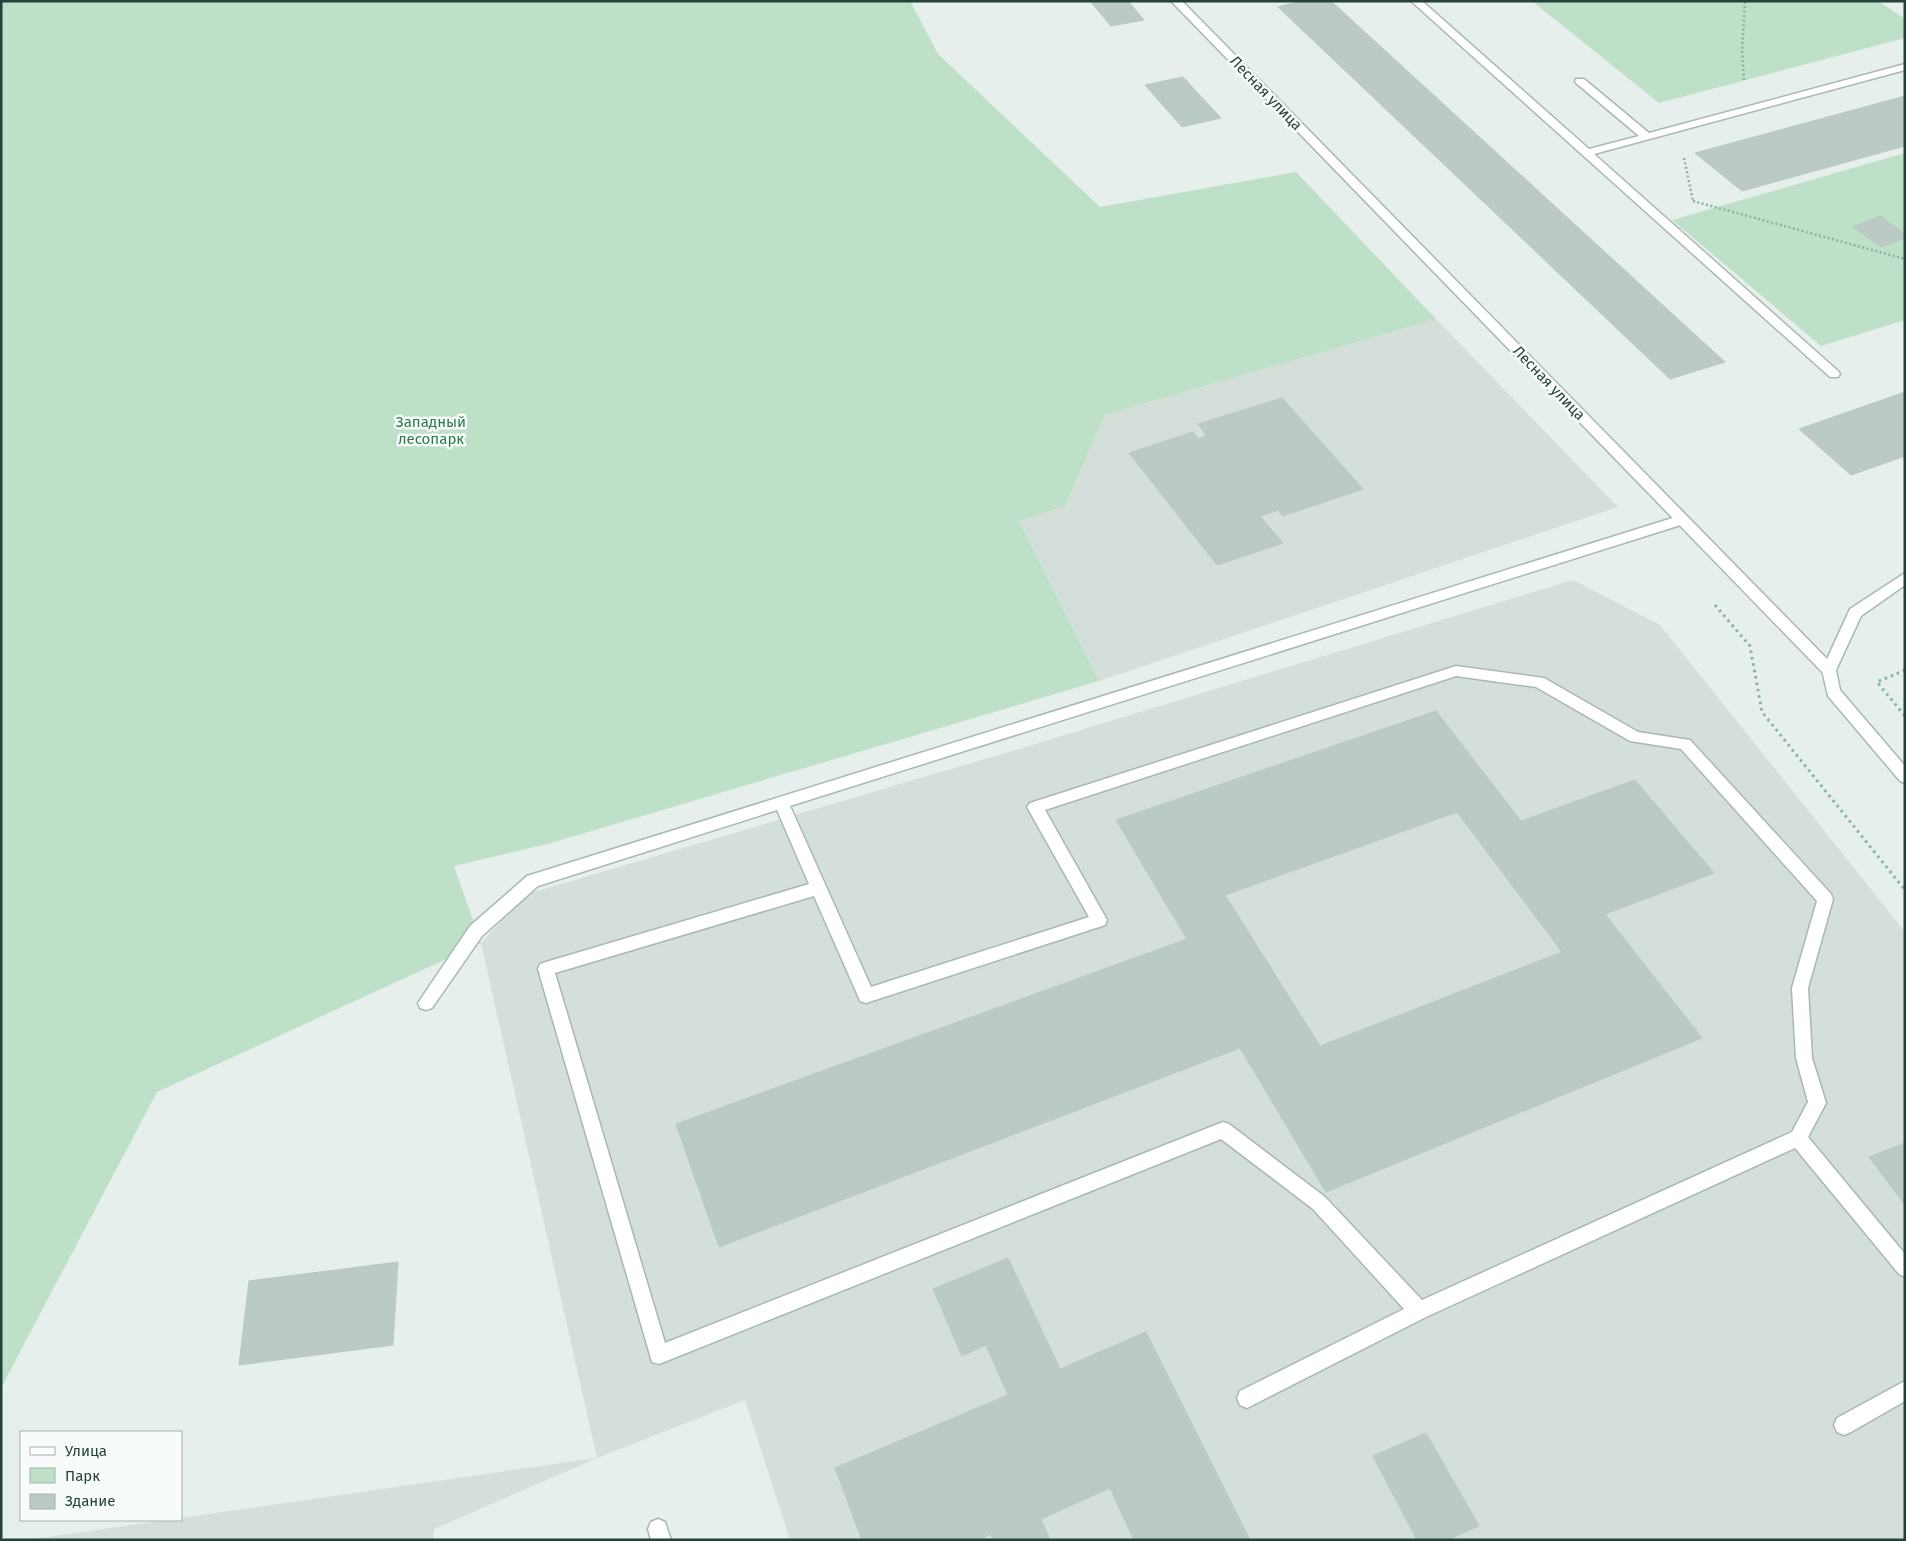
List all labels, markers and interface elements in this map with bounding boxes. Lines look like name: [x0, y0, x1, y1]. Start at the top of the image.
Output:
street label: Лесная улица: [1226, 52, 1306, 134]
street label: Лесная улица: [1509, 342, 1589, 424]
park label: Западный лесопарк: [396, 413, 466, 448]
legend: [20, 1431, 182, 1521]
text: Улица: [65, 1442, 107, 1460]
text: Парк: [65, 1467, 100, 1485]
text: Здание: [65, 1492, 115, 1510]

